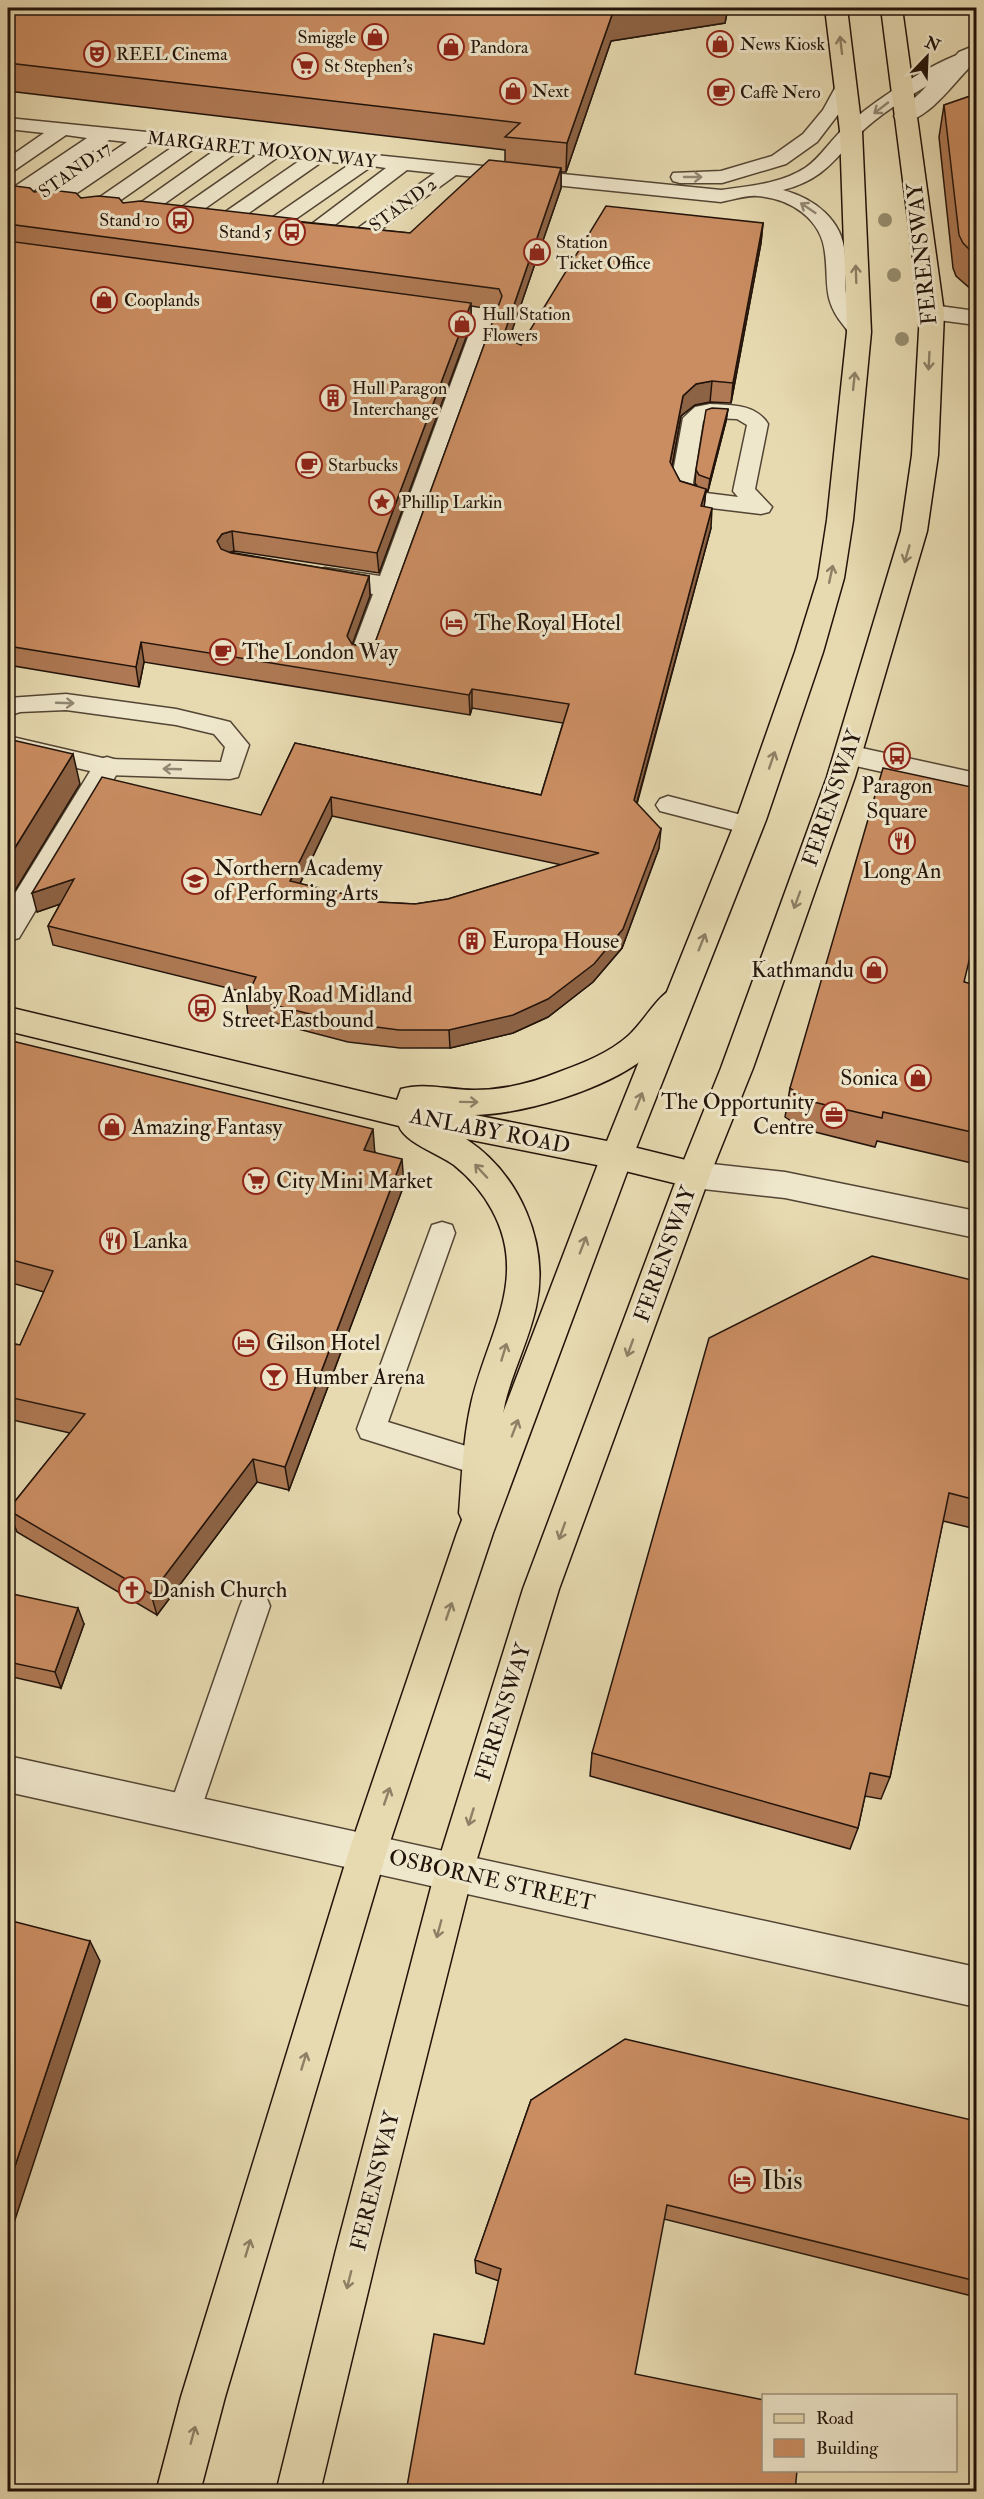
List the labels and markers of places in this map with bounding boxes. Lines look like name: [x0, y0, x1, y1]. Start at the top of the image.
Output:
shop icon: Smiggle: [360, 22, 390, 52]
place label: Smiggle: [297, 26, 356, 49]
shop icon: News Kiosk: [705, 29, 735, 59]
shop icon: Pandora: [436, 32, 466, 62]
place label: News Kiosk: [740, 33, 825, 56]
place label: Pandora: [470, 36, 529, 59]
theatre icon: REEL Cinema: [82, 39, 112, 69]
place label: REEL Cinema: [116, 43, 228, 66]
supermarket icon: St Stephen's: [290, 51, 320, 81]
place label: St Stephen's: [324, 55, 413, 78]
shop icon: Next: [498, 76, 528, 106]
cafe icon: Caffè Nero: [706, 77, 736, 107]
place label: Next: [532, 80, 569, 103]
place label: Caffè Nero: [740, 81, 821, 104]
bus stop icon: Stand 10: [165, 205, 195, 235]
place label: Stand 10: [99, 209, 160, 232]
bus stop icon: Stand 5: [277, 217, 307, 247]
place label: Stand 5: [219, 221, 272, 244]
place label: Station Ticket Office: [556, 231, 651, 275]
shop icon: Station Ticket Office: [522, 237, 552, 267]
shop icon: Cooplands: [89, 285, 119, 315]
place label: Cooplands: [124, 289, 200, 312]
place label: Hull Station Flowers: [482, 303, 571, 347]
shop icon: Hull Station Flowers: [447, 309, 477, 339]
place label: Hull Paragon Interchange: [352, 377, 447, 421]
building icon: Hull Paragon Interchange: [318, 383, 348, 413]
cafe icon: Starbucks: [294, 450, 324, 480]
place label: Starbucks: [328, 454, 398, 477]
place icon: Phillip Larkin: [367, 487, 397, 517]
place label: Phillip Larkin: [401, 491, 502, 514]
hotel icon: The Royal Hotel: [439, 608, 469, 638]
place label: The Royal Hotel: [474, 609, 621, 637]
cafe icon: The London Way: [208, 637, 238, 667]
place label: The London Way: [242, 638, 398, 666]
bus stop icon: Paragon Square: [882, 741, 912, 771]
place label: Paragon Square: [861, 772, 933, 825]
restaurant icon: Long An: [887, 826, 917, 856]
place label: Northern Academy of Performing Arts: [214, 854, 383, 907]
place label: Long An: [863, 857, 941, 885]
school or university icon: Northern Academy of Performing Arts: [180, 866, 210, 896]
building icon: Europa House: [457, 926, 487, 956]
place label: Europa House: [492, 927, 619, 956]
shop icon: Kathmandu: [859, 955, 889, 985]
place label: Kathmandu: [751, 956, 854, 984]
place label: Anlaby Road Midland Street Eastbound: [221, 981, 412, 1034]
bus stop icon: Anlaby Road Midland Street Eastbound: [187, 993, 217, 1023]
shop icon: Sonica: [903, 1063, 933, 1093]
place label: Sonica: [840, 1064, 899, 1092]
place label: The Opportunity Centre: [661, 1088, 814, 1141]
office icon: The Opportunity Centre: [819, 1100, 849, 1130]
shop icon: Amazing Fantasy: [97, 1112, 127, 1142]
place label: Amazing Fantasy: [131, 1113, 283, 1141]
supermarket icon: City Mini Market: [241, 1166, 271, 1196]
place label: City Mini Market: [276, 1167, 433, 1195]
restaurant icon: Lanka: [98, 1226, 128, 1256]
place label: Lanka: [132, 1227, 189, 1255]
hotel icon: Gilson Hotel: [231, 1328, 261, 1358]
place label: Gilson Hotel: [266, 1329, 381, 1357]
bar icon: Humber Arena: [259, 1362, 289, 1392]
place label: Humber Arena: [294, 1363, 426, 1391]
church icon: Danish Church: [117, 1575, 147, 1605]
place label: Danish Church: [152, 1576, 288, 1604]
place label: Ibis: [762, 2164, 803, 2197]
hotel icon: Ibis: [727, 2165, 757, 2195]

